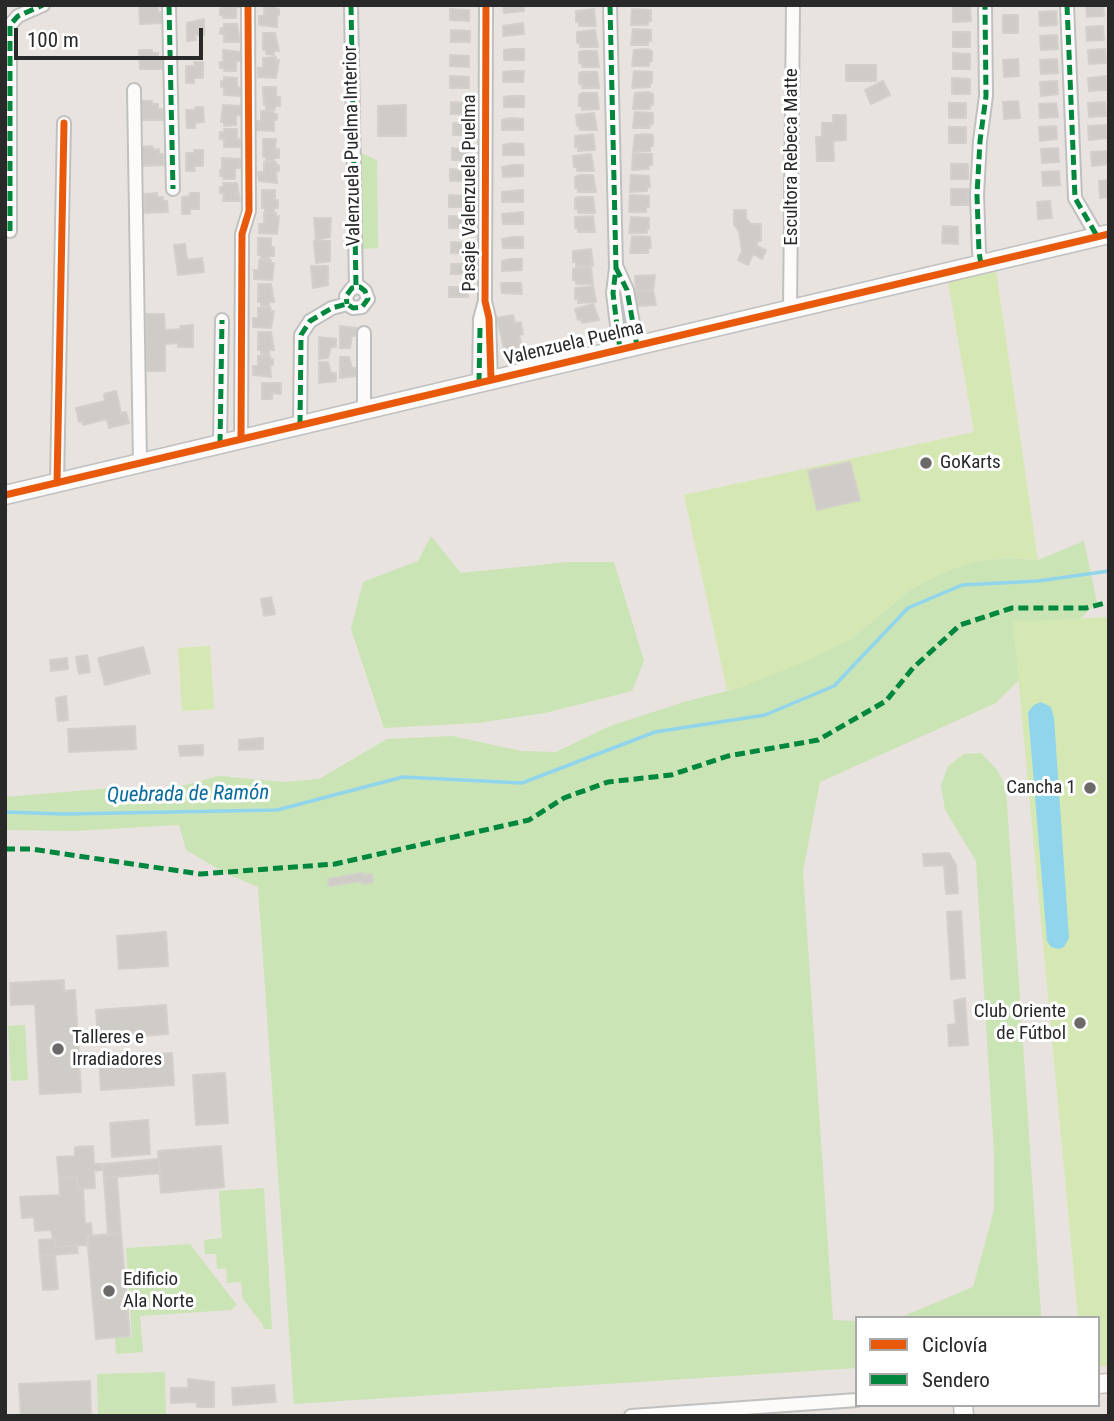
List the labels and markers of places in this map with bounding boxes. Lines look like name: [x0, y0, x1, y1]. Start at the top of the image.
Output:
place label: GoKarts: [940, 452, 1001, 474]
marker: GoKarts: [918, 455, 934, 471]
place label: Cancha 1: [1006, 777, 1076, 799]
marker: Cancha 1: [1082, 780, 1098, 796]
place label: Club Oriente de Fútbol: [974, 1001, 1066, 1045]
marker: Club Oriente de Fútbol: [1072, 1015, 1088, 1031]
place label: Talleres e Irradiadores: [72, 1027, 162, 1071]
marker: Talleres e Irradiadores: [50, 1041, 66, 1057]
place label: Edificio Ala Norte: [123, 1269, 194, 1313]
marker: Edificio Ala Norte: [101, 1283, 117, 1299]

